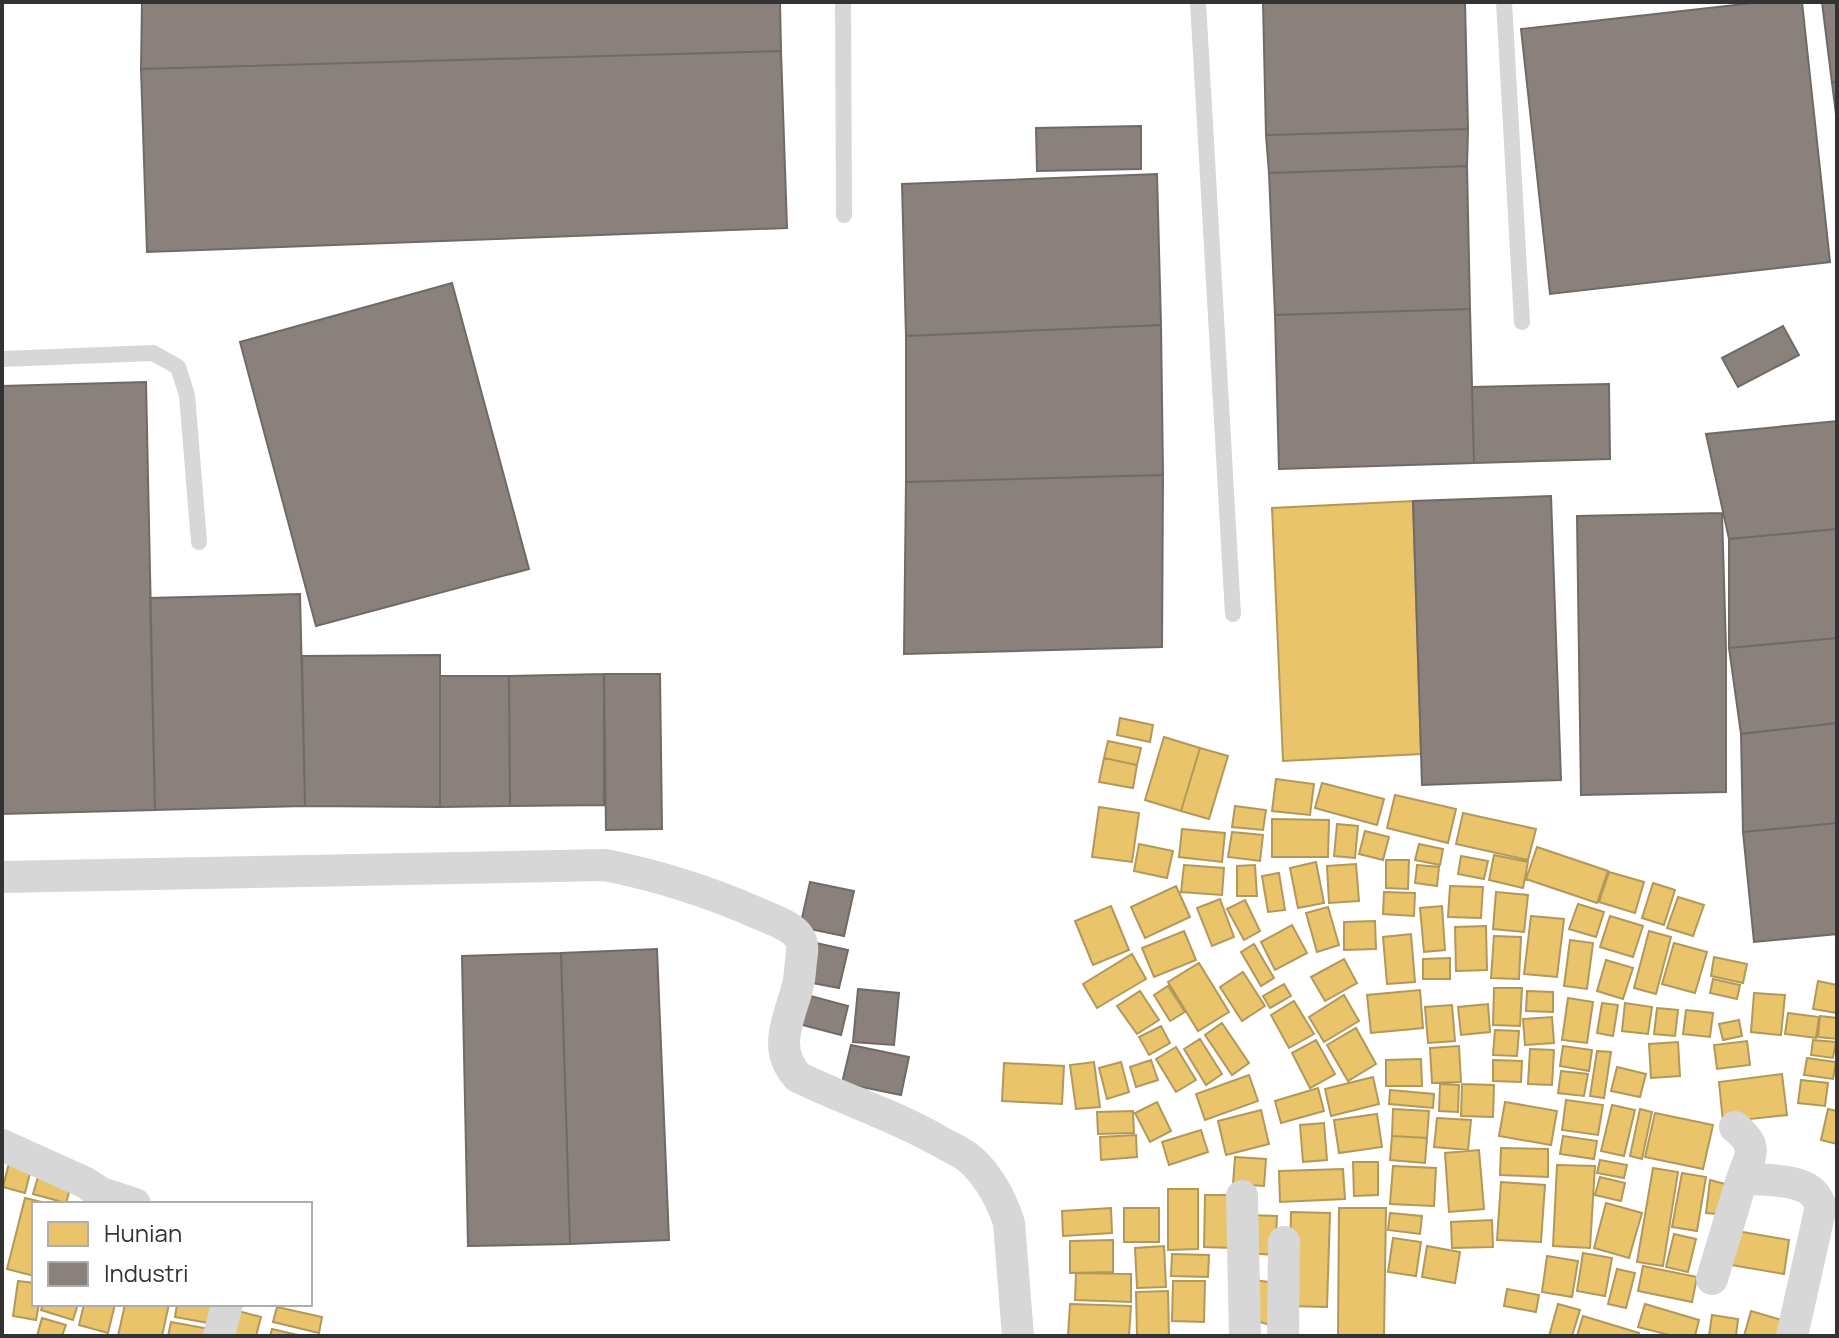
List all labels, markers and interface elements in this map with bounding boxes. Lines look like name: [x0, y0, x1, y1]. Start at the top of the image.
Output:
legend: [32, 1202, 312, 1306]
text: Hunian: [104, 1216, 182, 1249]
text: Industri: [104, 1256, 189, 1289]

